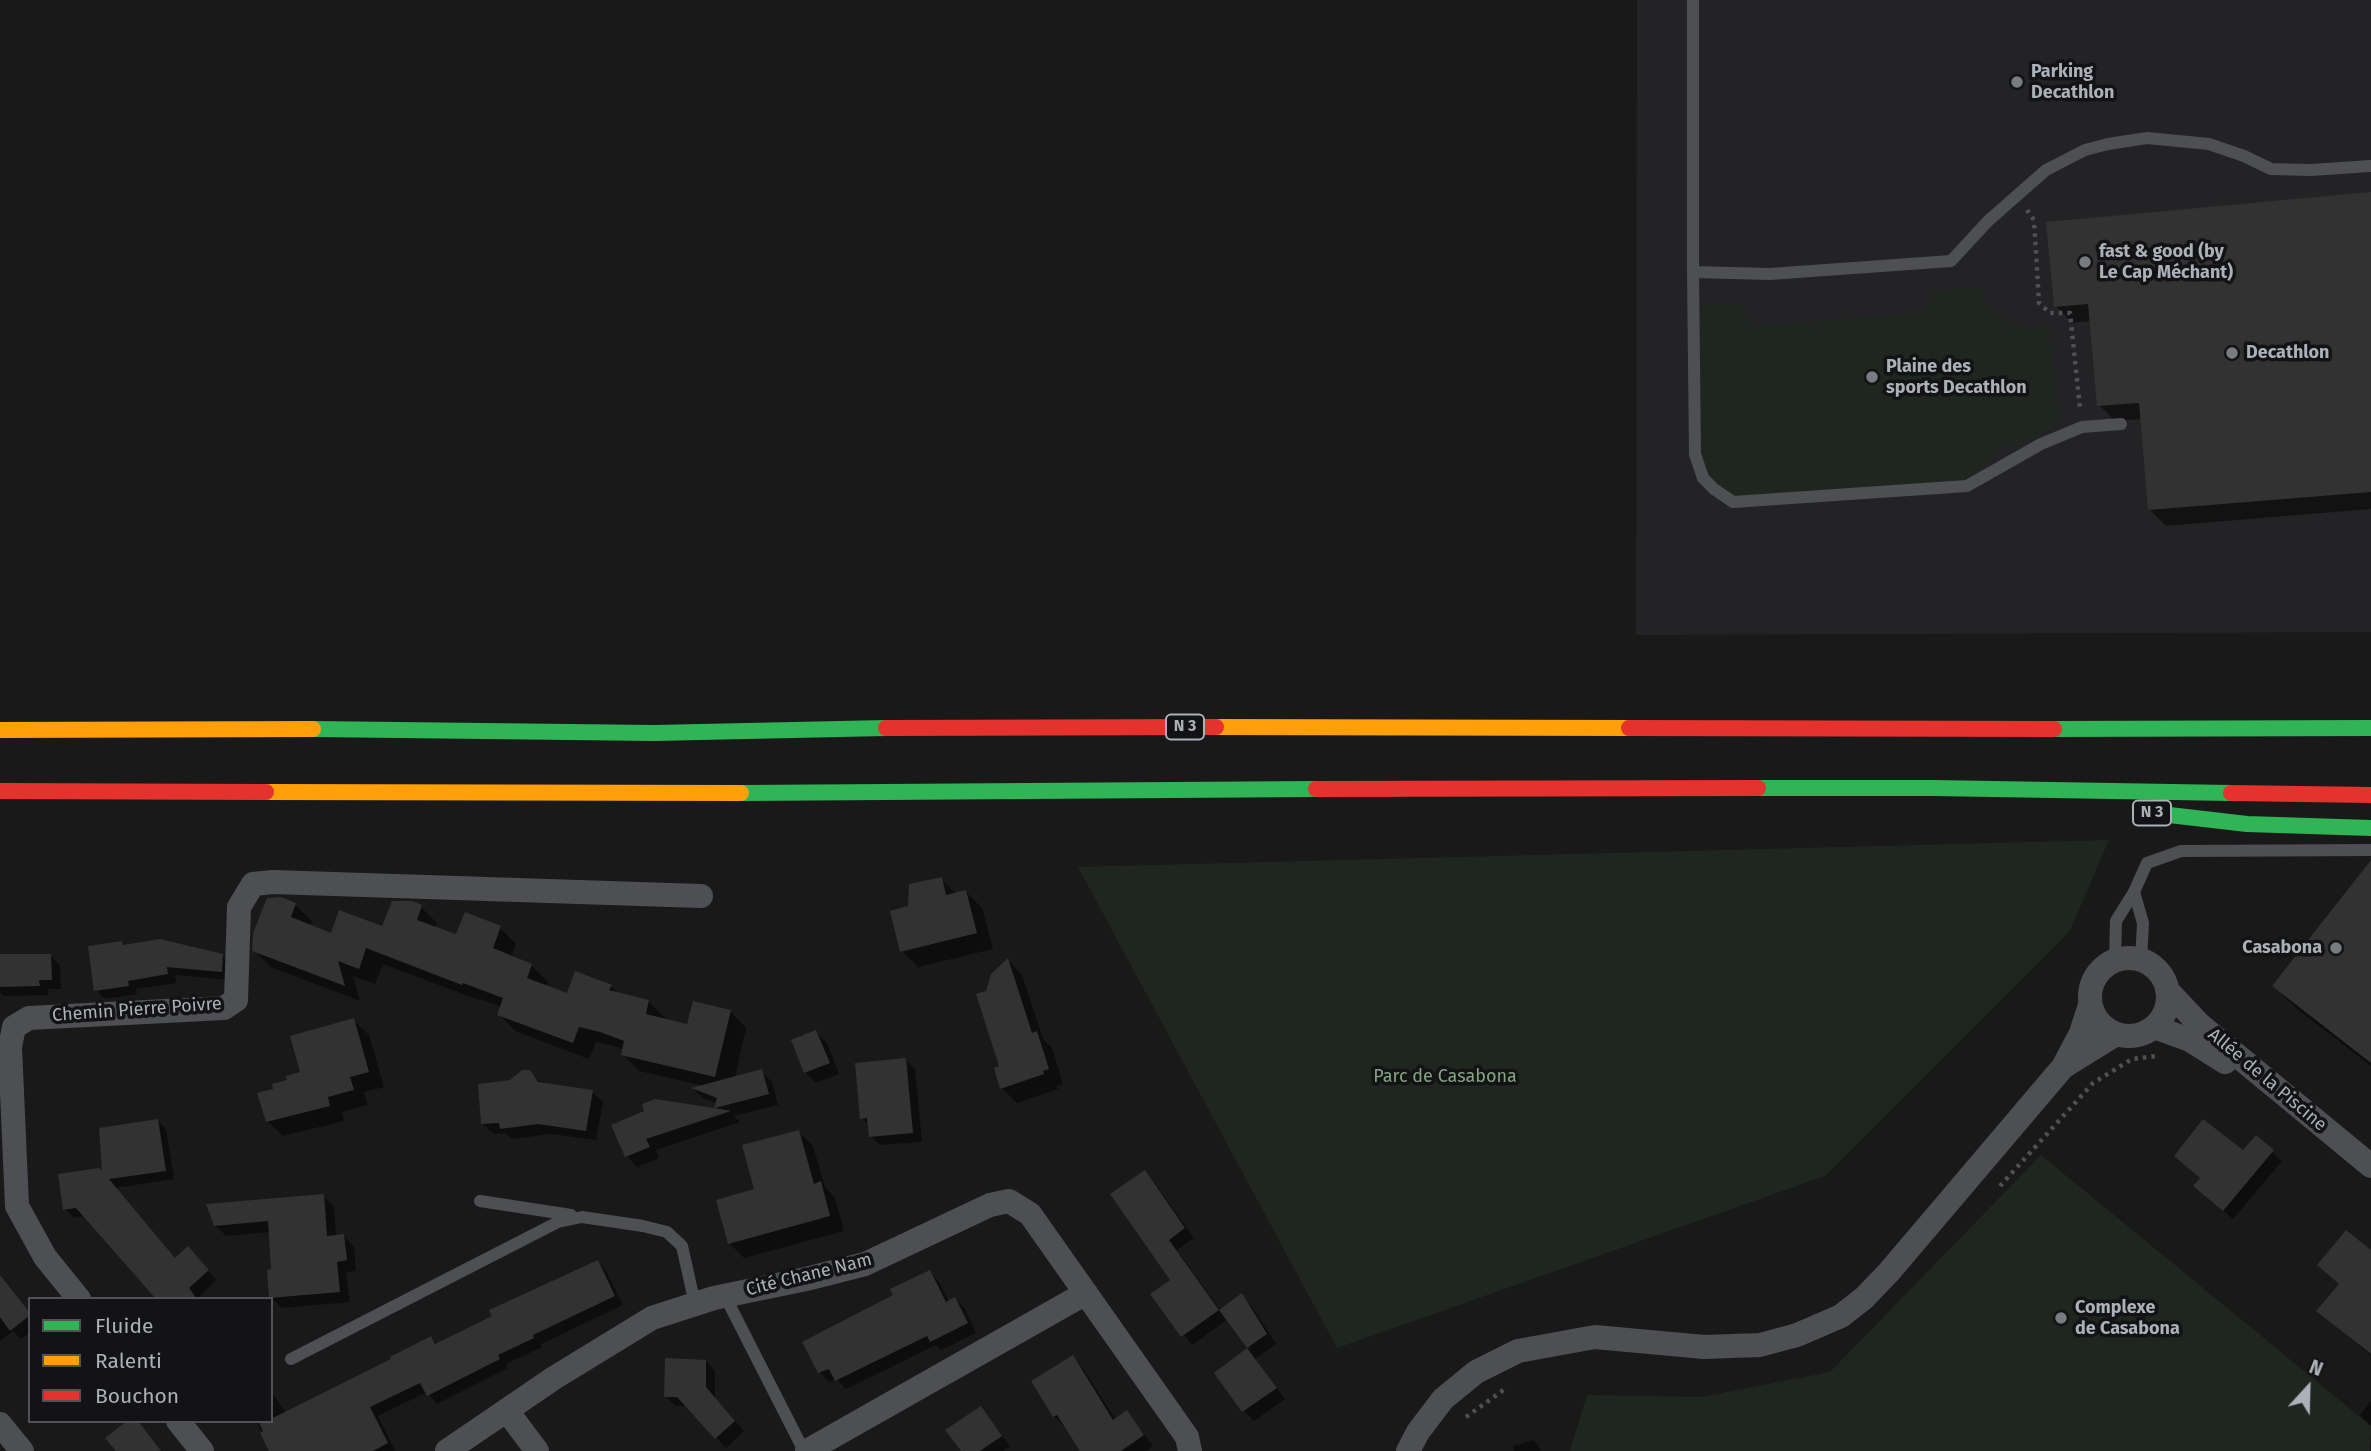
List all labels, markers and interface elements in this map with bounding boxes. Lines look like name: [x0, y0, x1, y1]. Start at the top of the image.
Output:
place label: Parking Decathlon: [2031, 61, 2114, 104]
marker: Parking Decathlon: [2009, 74, 2025, 90]
place label: fast & good (by Le Cap Méchant): [2099, 241, 2233, 284]
marker: fast & good (by Le Cap Méchant): [2077, 254, 2093, 270]
place label: Decathlon: [2246, 342, 2329, 364]
marker: Decathlon: [2224, 345, 2240, 361]
place label: Plaine des sports Decathlon: [1886, 356, 2027, 398]
marker: Plaine des sports Decathlon: [1864, 369, 1880, 385]
road number: N 3: [1166, 714, 1204, 740]
road number: N 3: [2133, 800, 2171, 826]
place label: Casabona: [2242, 937, 2322, 959]
marker: Casabona: [2328, 940, 2344, 956]
street label: Chemin Pierre Poivre: [51, 993, 223, 1027]
street label: Allée de la Piscine: [2203, 1024, 2331, 1136]
park label: Parc de Casabona: [1373, 1066, 1517, 1088]
street label: Cité Chane Nam: [744, 1249, 874, 1301]
legend: [28, 1297, 273, 1423]
place label: Complexe de Casabona: [2075, 1297, 2180, 1340]
marker: Complexe de Casabona: [2053, 1310, 2069, 1326]
text: Fluide: [95, 1313, 153, 1339]
text: Ralenti: [95, 1348, 162, 1374]
north arrow: [2273, 1353, 2343, 1423]
text: N: [2306, 1355, 2326, 1381]
text: Bouchon: [95, 1383, 179, 1409]

